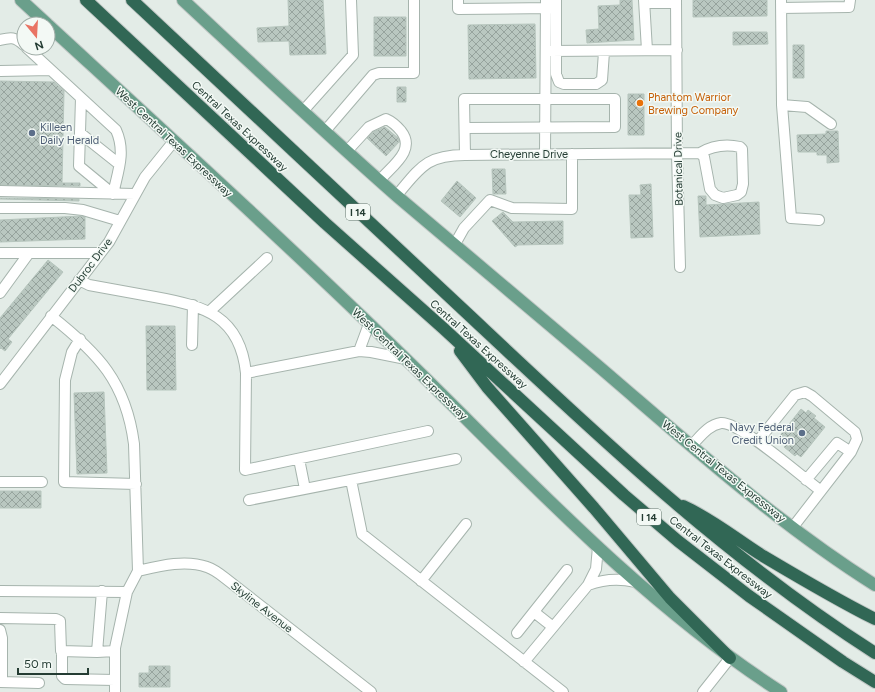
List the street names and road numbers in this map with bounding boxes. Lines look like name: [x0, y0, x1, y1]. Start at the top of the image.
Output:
street label: Central Texas Expressway: [189, 78, 291, 174]
street label: West Central Texas Expressway: [113, 85, 235, 200]
street label: Botanical Drive: [671, 132, 686, 206]
street label: Cheyenne Drive: [490, 148, 568, 161]
road number: I 14: [346, 204, 370, 220]
street label: Dubroc Drive: [66, 236, 115, 295]
street label: Central Texas Expressway: [427, 297, 530, 392]
street label: West Central Texas Expressway: [349, 306, 470, 423]
street label: West Central Texas Expressway: [659, 418, 788, 525]
road number: I 14: [637, 509, 661, 525]
street label: Central Texas Expressway: [667, 513, 775, 602]
street label: Skyline Avenue: [228, 579, 295, 636]

